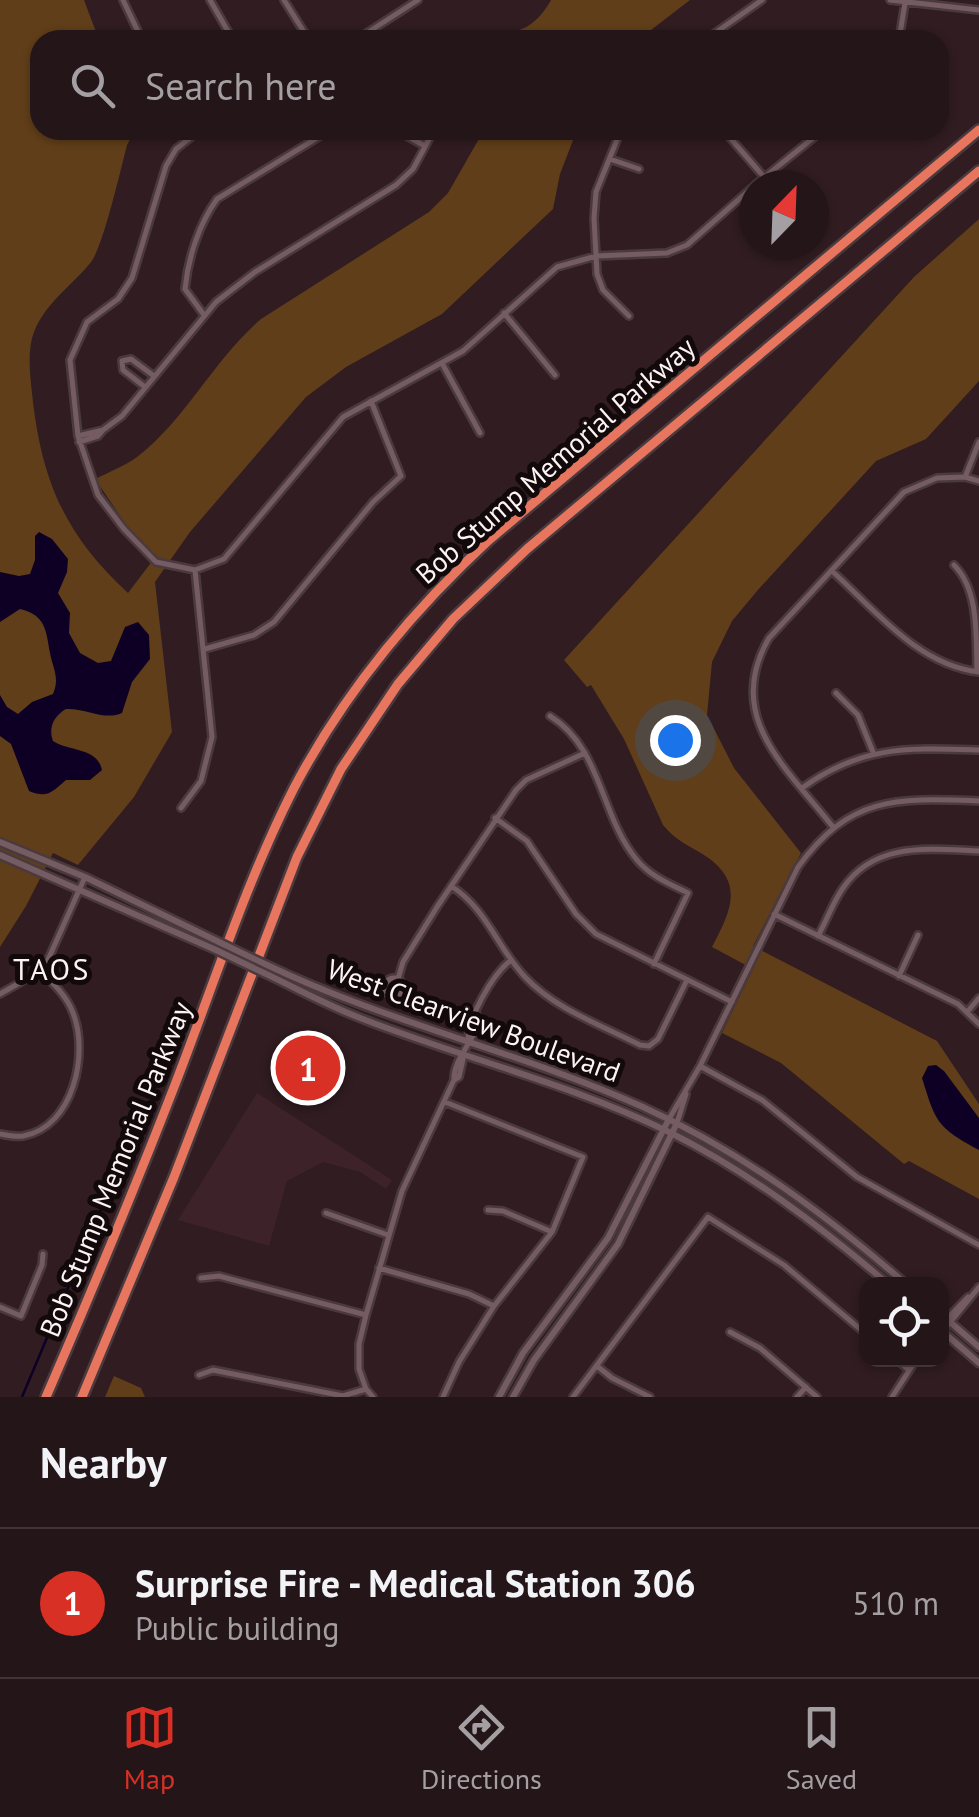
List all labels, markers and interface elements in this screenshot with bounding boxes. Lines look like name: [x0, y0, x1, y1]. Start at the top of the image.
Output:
search box: [30, 30, 949, 140]
icon: search: [65, 58, 120, 113]
text: Search here: [145, 61, 337, 110]
north arrow: [739, 170, 829, 260]
street label: Bob Stump Memorial Parkway: [408, 328, 702, 592]
your location: [650, 715, 701, 766]
district label: TAOS: [13, 949, 91, 988]
street label: West Clearview Boulevard: [322, 950, 626, 1090]
street label: Bob Stump Memorial Parkway: [31, 996, 199, 1342]
pin: 1: [276, 1030, 340, 1106]
map controls: [859, 1277, 949, 1367]
button: locate: [859, 1277, 949, 1367]
text: Nearby: [40, 1435, 167, 1490]
text: Surprise Fire - Medical Station 306: [135, 1558, 696, 1607]
text: 1: [63, 1582, 82, 1624]
text: 510 m: [852, 1582, 939, 1624]
text: Public building: [135, 1607, 339, 1649]
tab: Map: [122, 1700, 177, 1797]
tab: Directions: [421, 1700, 542, 1797]
tab: Saved: [786, 1700, 857, 1797]

